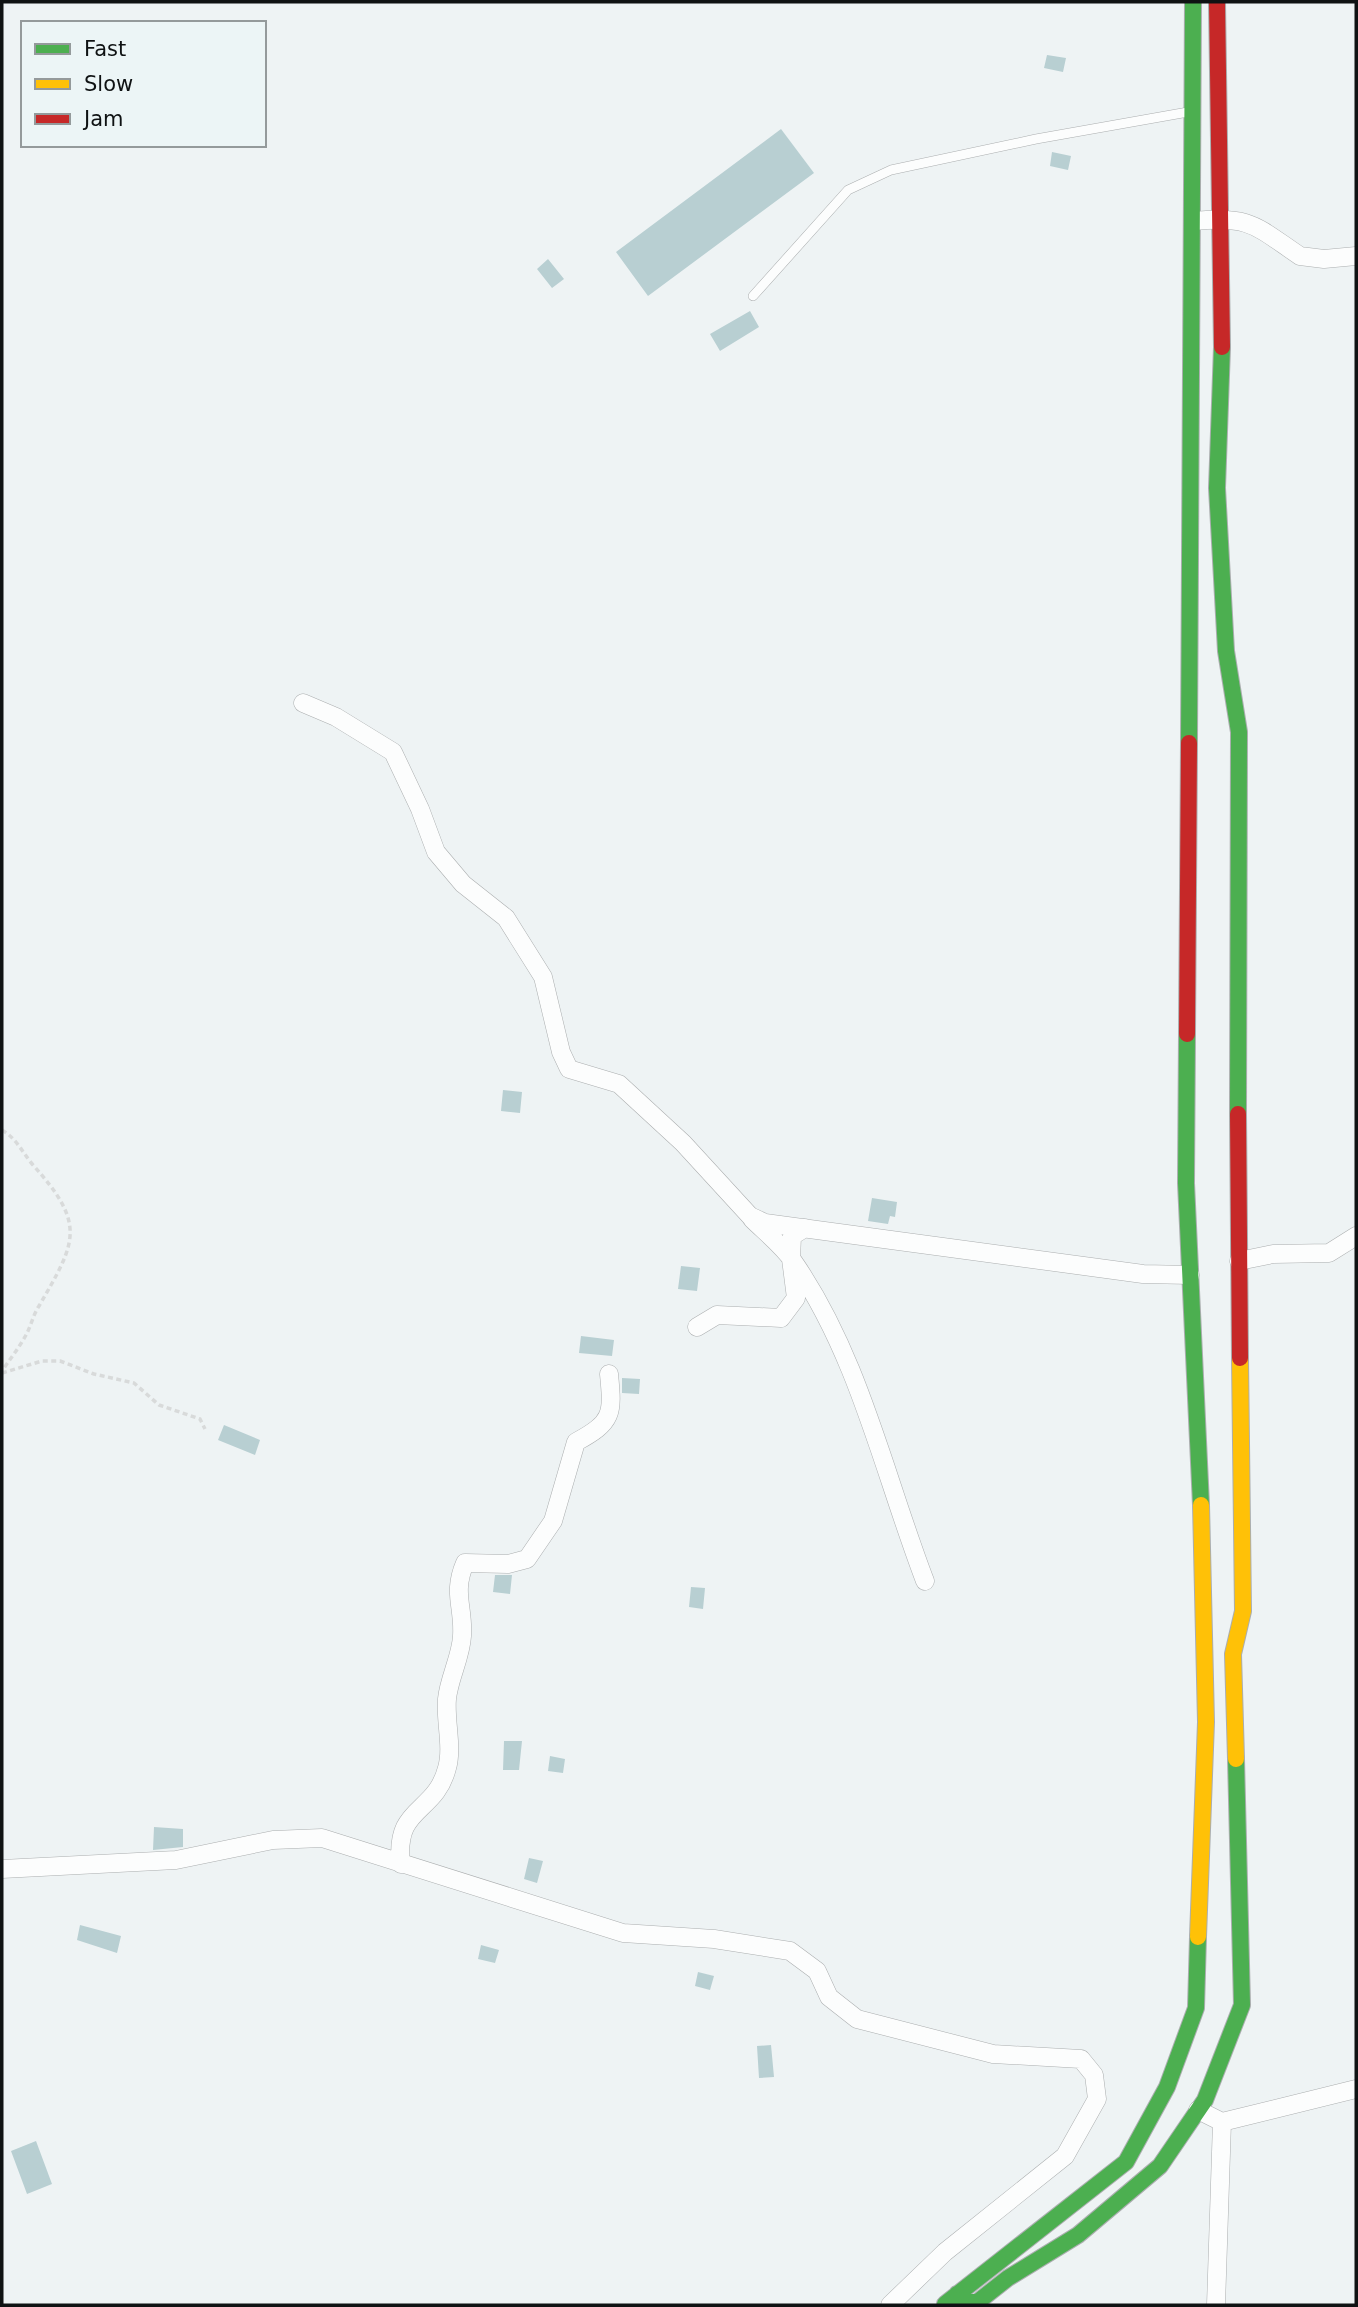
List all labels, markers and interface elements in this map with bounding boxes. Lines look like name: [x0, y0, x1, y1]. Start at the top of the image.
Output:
legend: [21, 21, 266, 147]
text: Fast: [84, 37, 126, 61]
text: Slow: [84, 72, 133, 96]
text: Jam: [82, 107, 124, 131]

